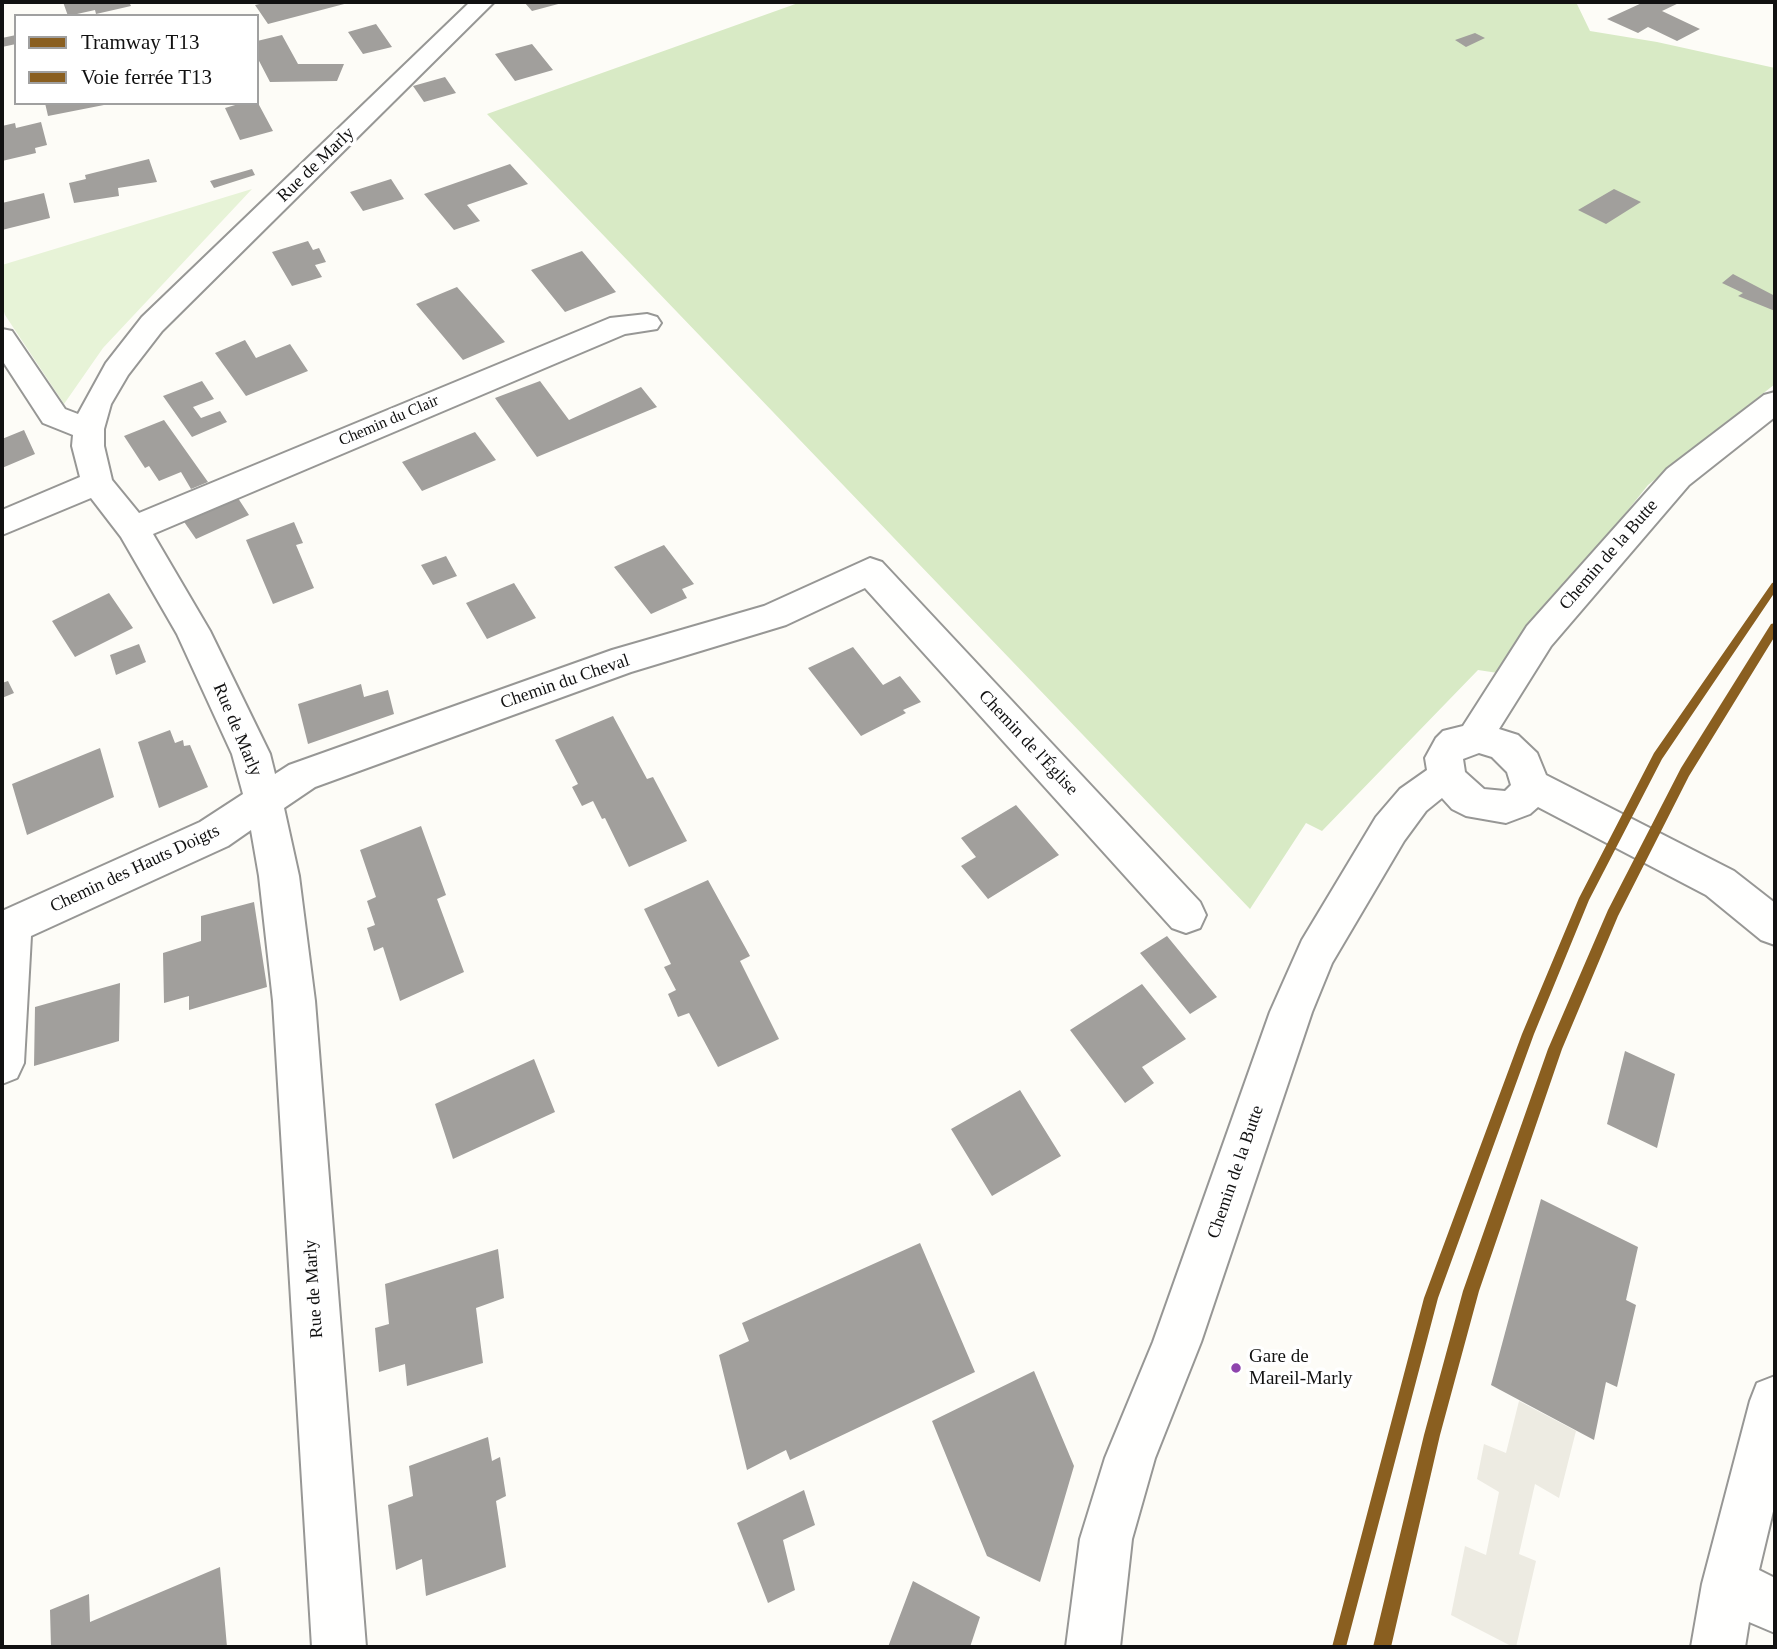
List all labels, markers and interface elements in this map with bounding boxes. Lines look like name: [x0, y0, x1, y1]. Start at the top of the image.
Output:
legend: [14, 14, 259, 105]
text: Tramway T13: [81, 30, 199, 54]
text: Voie ferrée T13: [81, 65, 212, 89]
street label: Rue de Marly: [273, 123, 359, 207]
street label: Chemin du Clair: [336, 391, 442, 451]
street label: Chemin de la Butte: [1555, 495, 1663, 615]
street label: Chemin du Cheval: [498, 650, 632, 714]
street label: Rue de Marly: [208, 680, 266, 780]
street label: Chemin de l'Église: [974, 686, 1082, 800]
street label: Chemin des Hauts Doigts: [47, 820, 223, 918]
street label: Chemin de la Butte: [1203, 1103, 1269, 1241]
street label: Rue de Marly: [300, 1239, 328, 1339]
place label: Gare de Mareil-Marly: [1249, 1346, 1352, 1390]
marker: Gare de Mareil-Marly: [1229, 1361, 1243, 1375]

